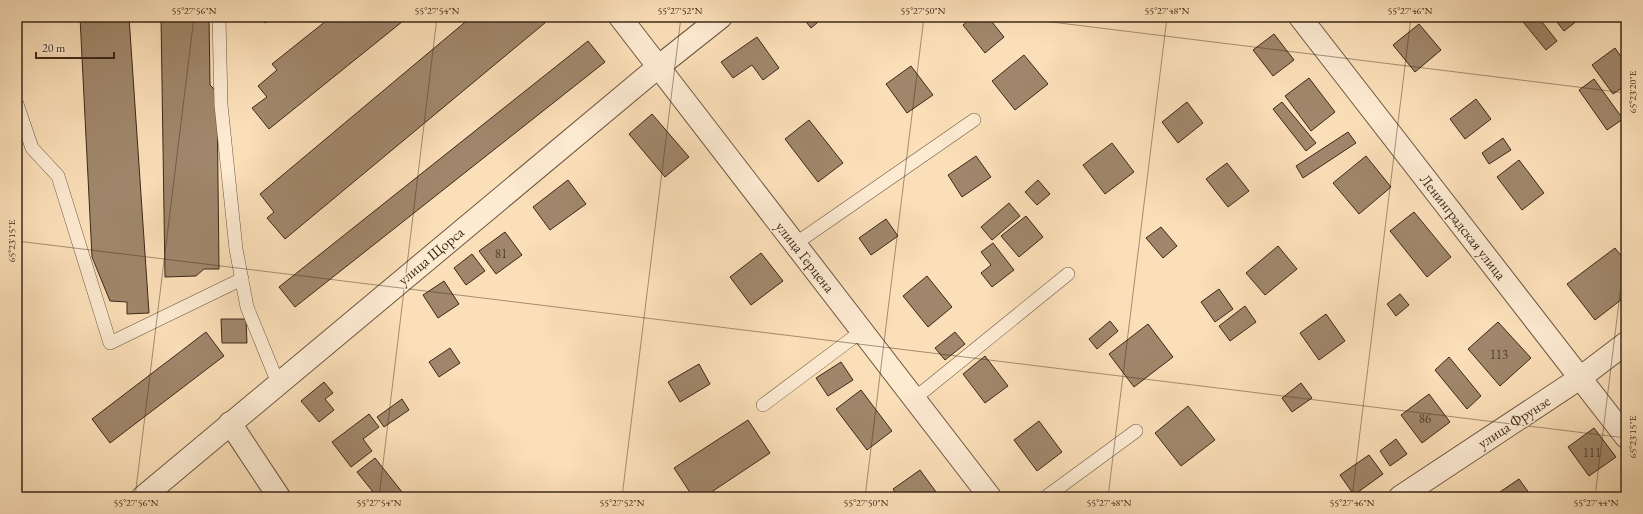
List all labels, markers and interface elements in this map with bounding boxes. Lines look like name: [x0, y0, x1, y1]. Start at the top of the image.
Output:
text: 55°27'56"N: [172, 4, 217, 17]
text: 55°27'54"N: [415, 4, 460, 17]
text: 55°27'52"N: [658, 4, 703, 17]
text: 55°27'50"N: [901, 4, 946, 17]
text: 55°27'48"N: [1145, 4, 1190, 17]
text: 55°27'46"N: [1388, 4, 1433, 17]
scale bar: [36, 34, 114, 60]
text: 20 m: [42, 40, 66, 56]
text: 65°23'20"E: [1626, 70, 1639, 113]
street label: Ленинградская улица: [1416, 170, 1511, 283]
street label: улица Герцена: [772, 217, 839, 296]
text: 65°23'15"E: [5, 219, 18, 262]
street label: улица Щорса: [394, 222, 468, 289]
house number: 81: [495, 245, 507, 262]
house number: 113: [1490, 346, 1508, 363]
street label: улица Фрунзе: [1474, 391, 1554, 452]
house number: 86: [1419, 410, 1431, 427]
text: 65°23'15"E: [1626, 415, 1639, 458]
house number: 111: [1583, 444, 1601, 461]
text: 55°27'56"N: [114, 496, 159, 509]
text: 55°27'54"N: [357, 496, 402, 509]
text: 55°27'52"N: [600, 496, 645, 509]
text: 55°27'50"N: [844, 496, 889, 509]
text: 55°27'48"N: [1087, 496, 1132, 509]
text: 55°27'46"N: [1330, 496, 1375, 509]
text: 55°27'44"N: [1574, 496, 1619, 509]

